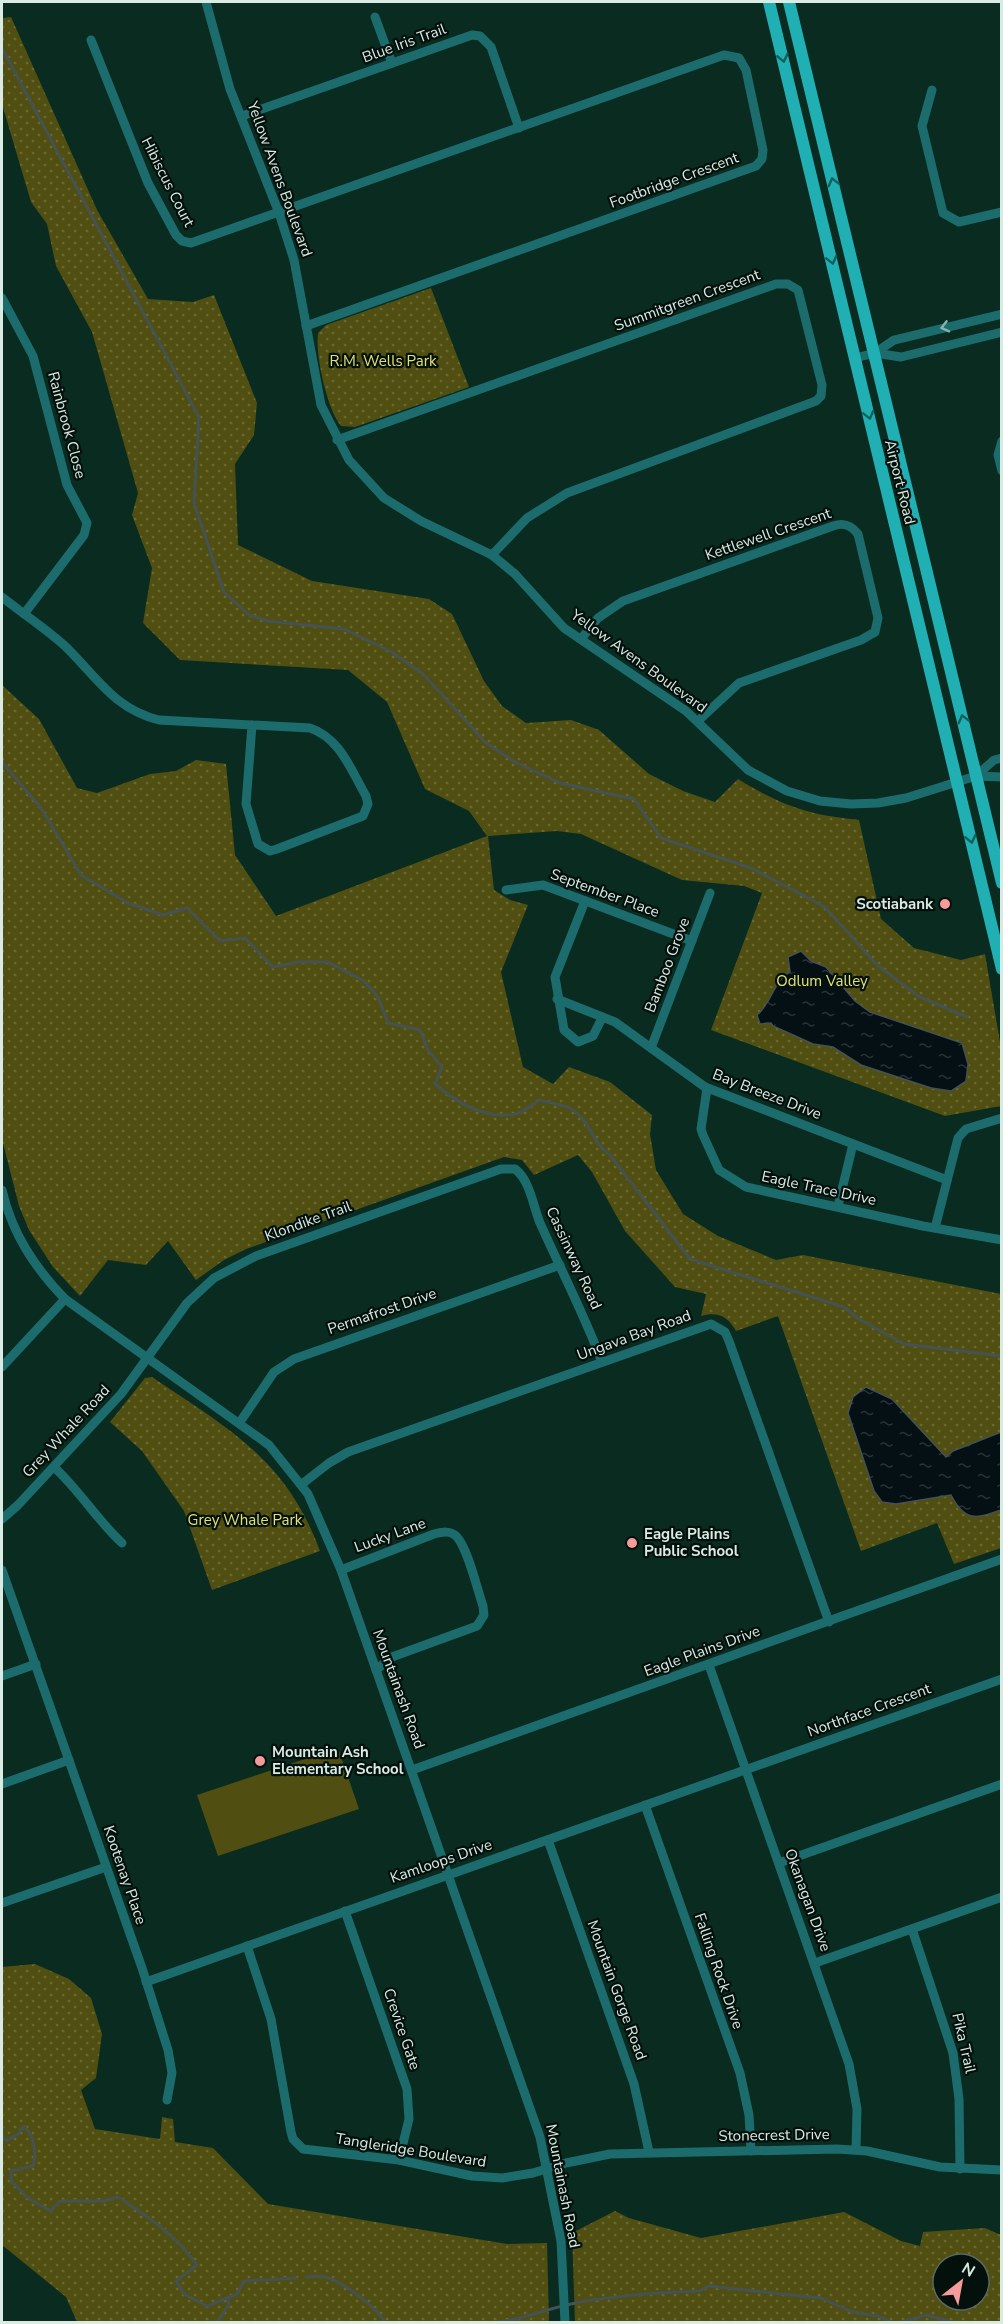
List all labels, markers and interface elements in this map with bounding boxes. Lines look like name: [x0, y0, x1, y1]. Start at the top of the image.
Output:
street label: Blue Iris Trail: [359, 18, 449, 67]
one-way arrow: [775, 53, 788, 63]
street label: Yellow Avens Boulevard: [242, 98, 317, 259]
street label: Hibiscus Court: [137, 134, 200, 231]
street label: Footbridge Crescent: [607, 147, 742, 213]
one-way arrow: [827, 177, 840, 187]
one-way arrow: [824, 255, 837, 265]
street label: Summitgreen Crescent: [611, 264, 763, 336]
one-way arrow: [940, 320, 950, 333]
park label: R.M. Wells Park: [329, 351, 437, 371]
street label: Rainbrook Close: [43, 369, 91, 481]
one-way arrow: [861, 410, 874, 420]
street label: Airport Road: [880, 438, 920, 526]
street label: Kettlewell Crescent: [702, 503, 834, 565]
street label: Yellow Avens Boulevard: [566, 604, 711, 717]
one-way arrow: [957, 714, 970, 724]
one-way arrow: [963, 834, 976, 844]
street label: September Place: [548, 864, 662, 922]
place label: Scotiabank: [856, 894, 934, 914]
marker: Scotiabank: [938, 897, 952, 911]
street label: Bamboo Grove: [640, 915, 694, 1015]
park label: Odlum Valley: [776, 971, 868, 991]
street label: Bay Breeze Drive: [710, 1064, 824, 1124]
street label: Eagle Trace Drive: [760, 1166, 878, 1210]
street label: Klondike Trail: [262, 1196, 355, 1246]
street label: Cassinway Road: [541, 1203, 607, 1313]
street label: Permafrost Drive: [325, 1283, 439, 1339]
street label: Ungava Bay Road: [574, 1305, 694, 1365]
street label: Grey Whale Road: [18, 1380, 114, 1482]
park label: Grey Whale Park: [188, 1510, 303, 1530]
street label: Lucky Lane: [351, 1513, 429, 1557]
place label: Eagle Plains Public School: [644, 1524, 739, 1561]
marker: Eagle Plains Public School: [625, 1536, 639, 1550]
street label: Eagle Plains Drive: [641, 1621, 763, 1681]
street label: Mountainash Road: [368, 1626, 430, 1752]
street label: Northface Crescent: [805, 1678, 934, 1742]
place label: Mountain Ash Elementary School: [272, 1742, 404, 1779]
marker: Mountain Ash Elementary School: [253, 1754, 267, 1768]
street label: Kootenay Place: [99, 1823, 151, 1927]
street label: Kamloops Drive: [387, 1834, 495, 1888]
street label: Okanagan Drive: [780, 1846, 836, 1954]
street label: Falling Rock Drive: [690, 1910, 748, 2032]
street label: Mountain Gorge Road: [582, 1917, 652, 2063]
street label: Crevice Gate: [379, 1986, 425, 2072]
street label: Pika Trail: [947, 2011, 981, 2076]
street label: Mountainash Road: [541, 2122, 585, 2250]
street label: Stonecrest Drive: [718, 2124, 830, 2146]
street label: Tangleridge Boulevard: [334, 2128, 488, 2172]
north arrow: [931, 2252, 991, 2312]
text: N: [957, 2257, 979, 2283]

